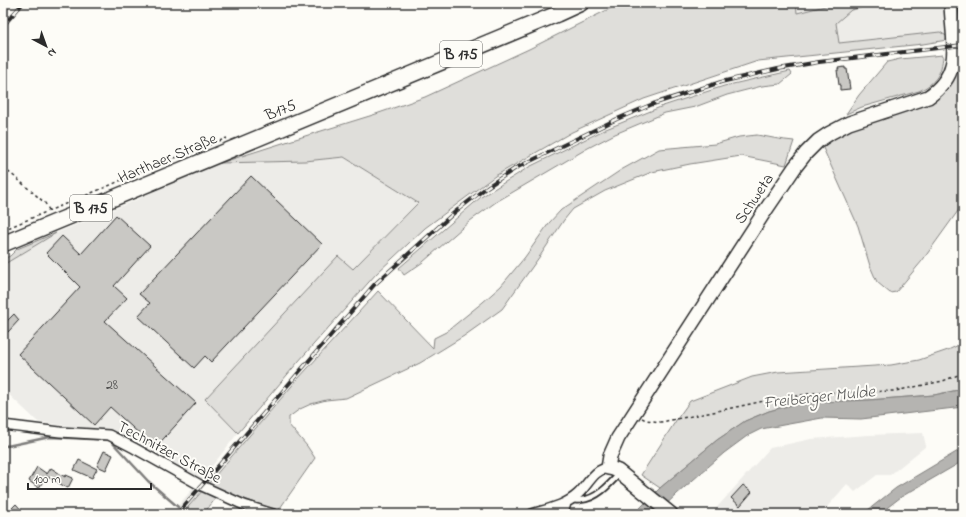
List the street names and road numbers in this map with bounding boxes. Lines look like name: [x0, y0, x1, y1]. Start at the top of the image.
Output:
road number: B 175: [440, 41, 482, 67]
street label: B175: [261, 94, 300, 128]
street label: Harthaer Straße: [115, 127, 222, 190]
street label: Schweta: [729, 169, 780, 229]
road number: B 175: [70, 195, 112, 221]
street label: Technitzer Straße: [113, 415, 226, 491]

